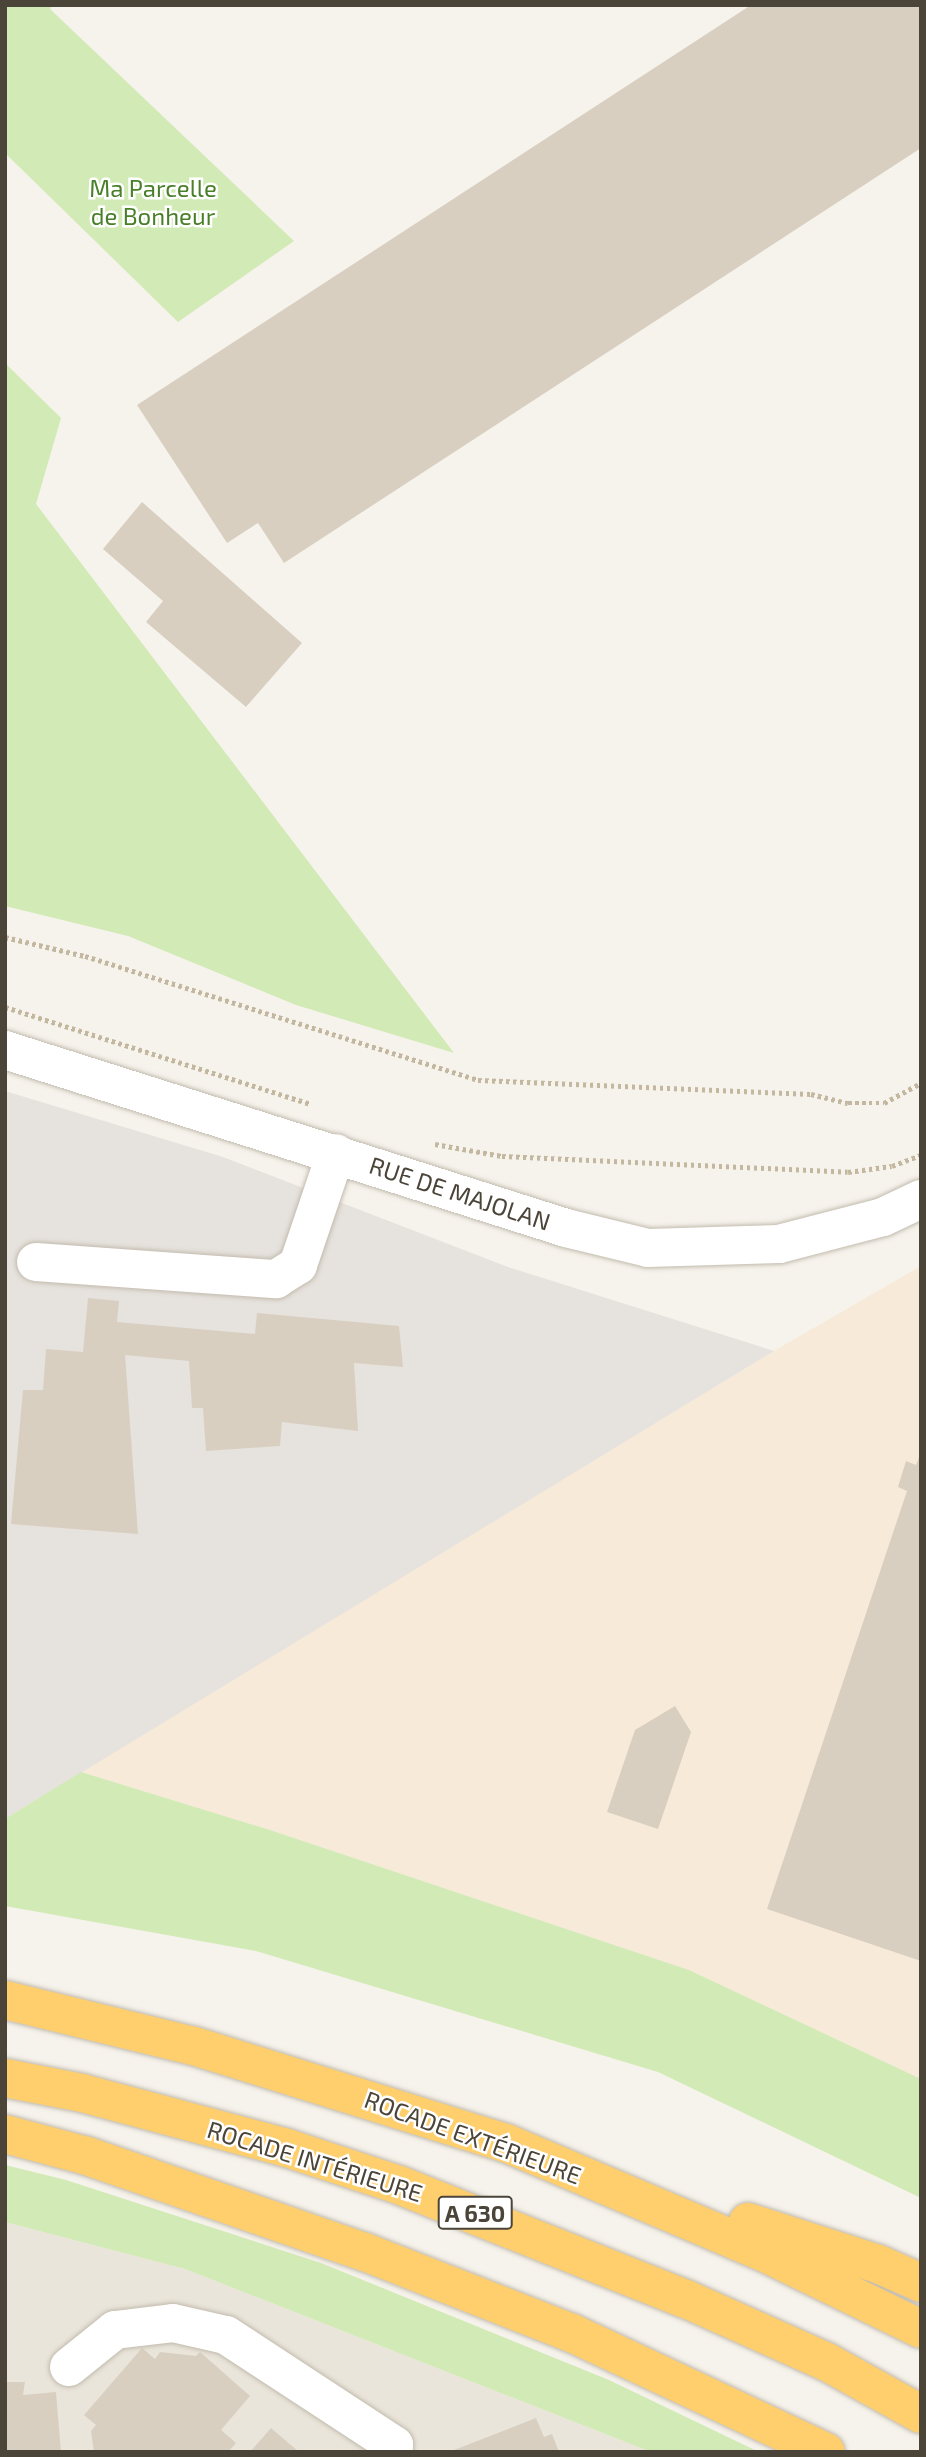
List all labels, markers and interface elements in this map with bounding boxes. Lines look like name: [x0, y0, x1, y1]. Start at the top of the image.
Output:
park label: Ma Parcelle de Bonheur: [89, 174, 217, 230]
street label: RUE DE MAJOLAN: [366, 1150, 554, 1236]
street label: ROCADE EXTÉRIEURE: [361, 2084, 585, 2190]
street label: ROCADE INTÉRIEURE: [204, 2115, 426, 2207]
road number: A 630: [436, 2194, 514, 2232]

